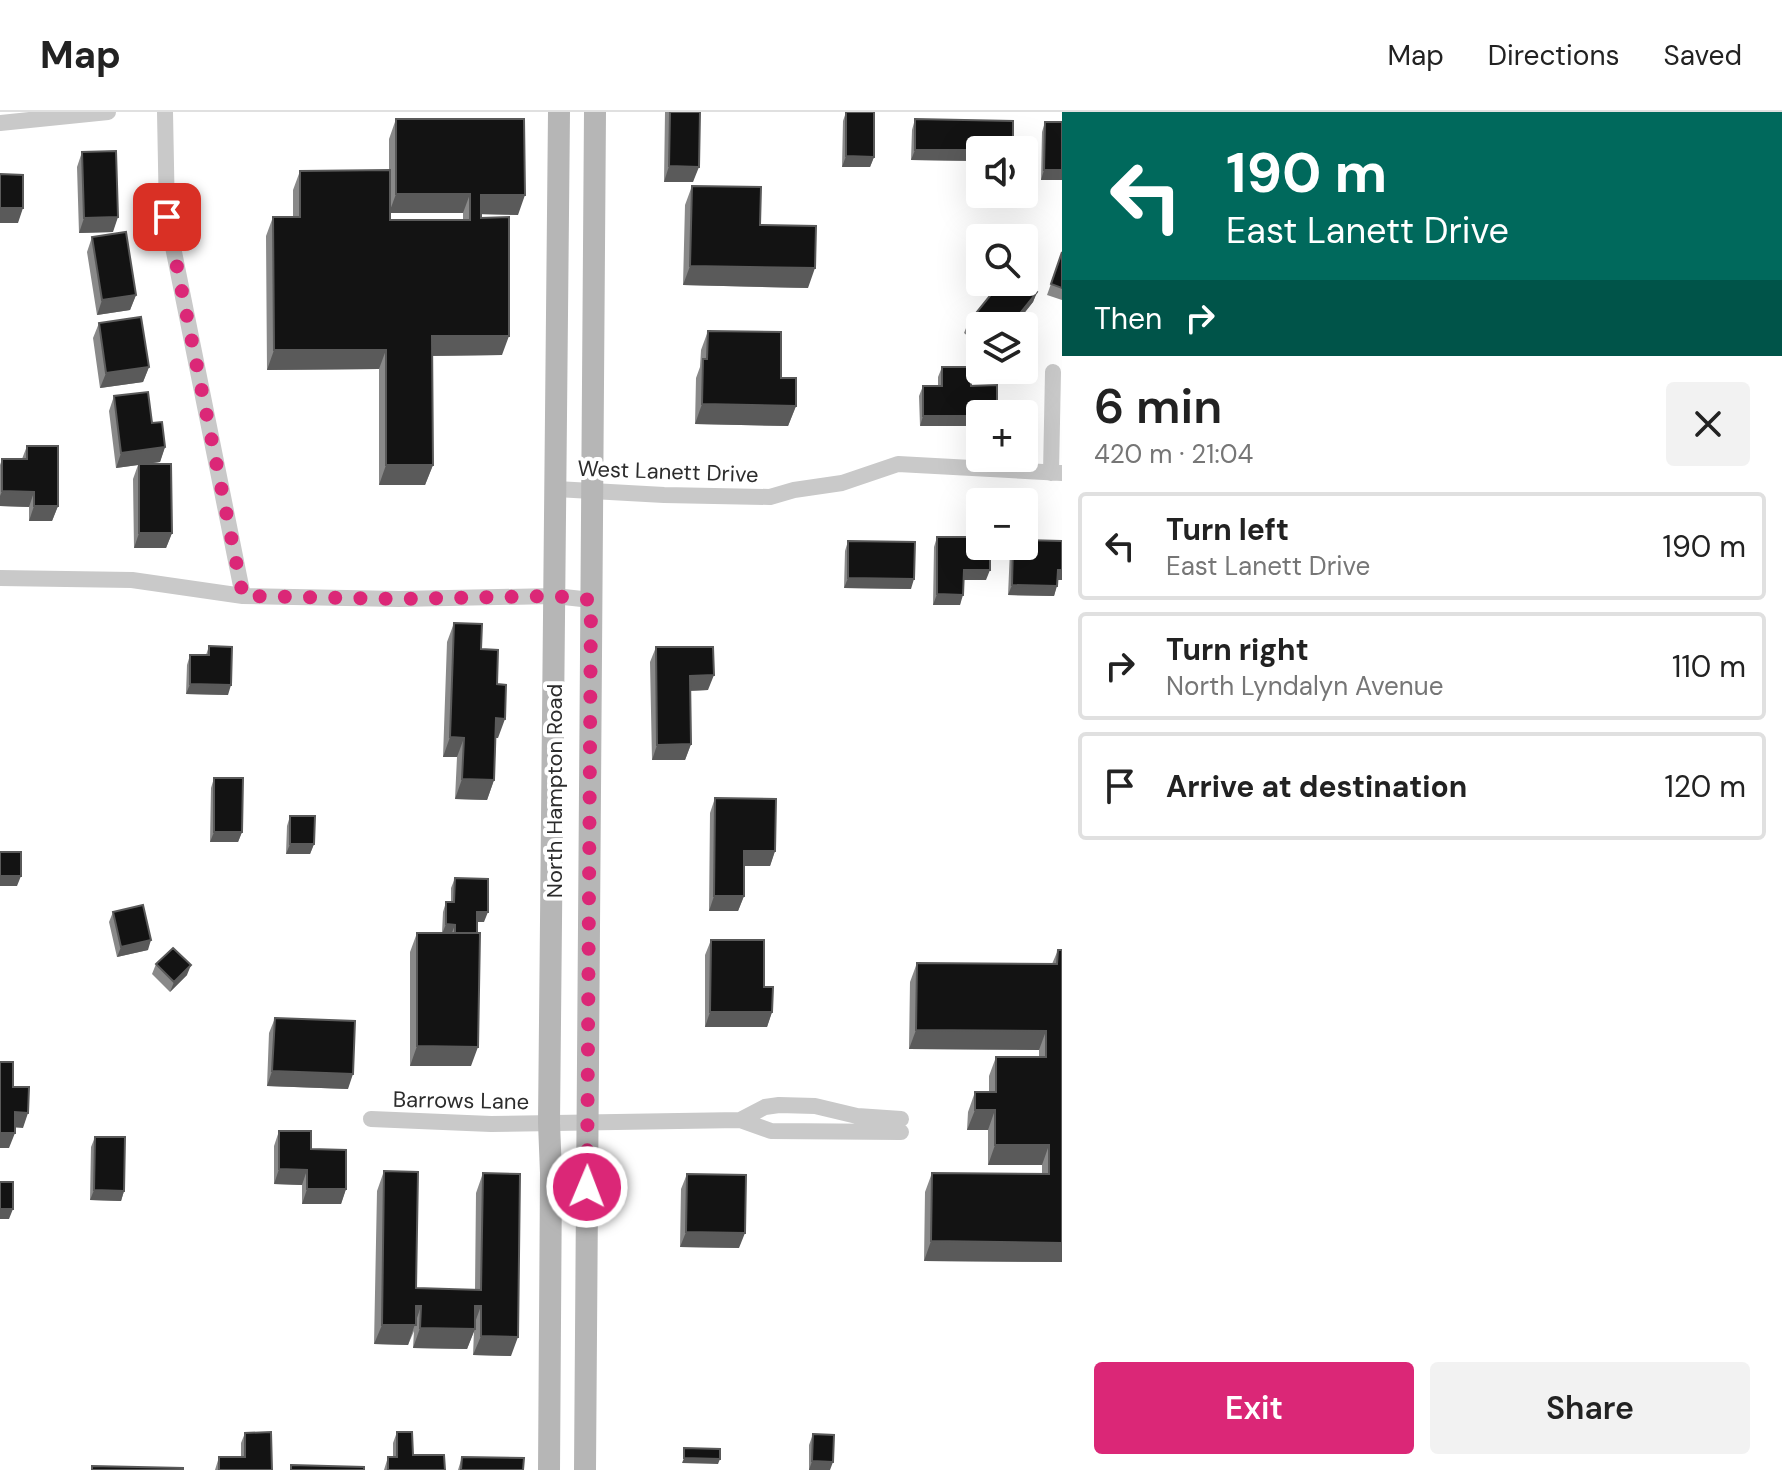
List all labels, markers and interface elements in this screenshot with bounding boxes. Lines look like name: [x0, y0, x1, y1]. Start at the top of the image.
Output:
text: Map: [40, 30, 121, 80]
text: Map: [1387, 37, 1444, 74]
text: Directions: [1488, 37, 1620, 74]
text: Saved: [1664, 37, 1742, 74]
map controls: [966, 136, 1038, 560]
button: sound: [966, 136, 1038, 208]
text: 190 m: [1226, 136, 1387, 209]
icon: left: [1094, 144, 1198, 248]
pin: [133, 183, 201, 251]
icon: arrive: [145, 195, 189, 239]
text: East Lanett Drive: [1226, 207, 1509, 254]
button: search: [966, 224, 1038, 296]
icon: right: [1178, 296, 1222, 340]
text: Then: [1094, 299, 1162, 338]
button: layers: [966, 312, 1038, 384]
text: 6 min: [1094, 375, 1222, 438]
button: close: [1666, 382, 1750, 466]
button: +: [966, 400, 1038, 472]
text: 420 m · 21:04: [1094, 437, 1253, 471]
street label: West Lanett Drive: [577, 454, 759, 489]
button: −: [966, 488, 1038, 560]
text: Turn left: [1166, 510, 1289, 549]
icon: left: [1098, 524, 1142, 568]
text: 190 m: [1663, 527, 1746, 566]
text: East Lanett Drive: [1166, 549, 1370, 583]
text: Turn right: [1166, 630, 1309, 669]
icon: right: [1098, 644, 1142, 688]
text: 110 m: [1672, 647, 1746, 686]
text: North Lyndalyn Avenue: [1166, 669, 1443, 703]
street label: North Hampton Road: [540, 684, 569, 898]
icon: arrive: [1098, 764, 1142, 808]
text: Arrive at destination: [1166, 767, 1467, 806]
text: 120 m: [1664, 767, 1746, 806]
street label: Barrows Lane: [393, 1085, 529, 1116]
position arrow: [545, 1145, 629, 1229]
button: Exit: [1094, 1362, 1414, 1454]
button: Share: [1430, 1362, 1750, 1454]

